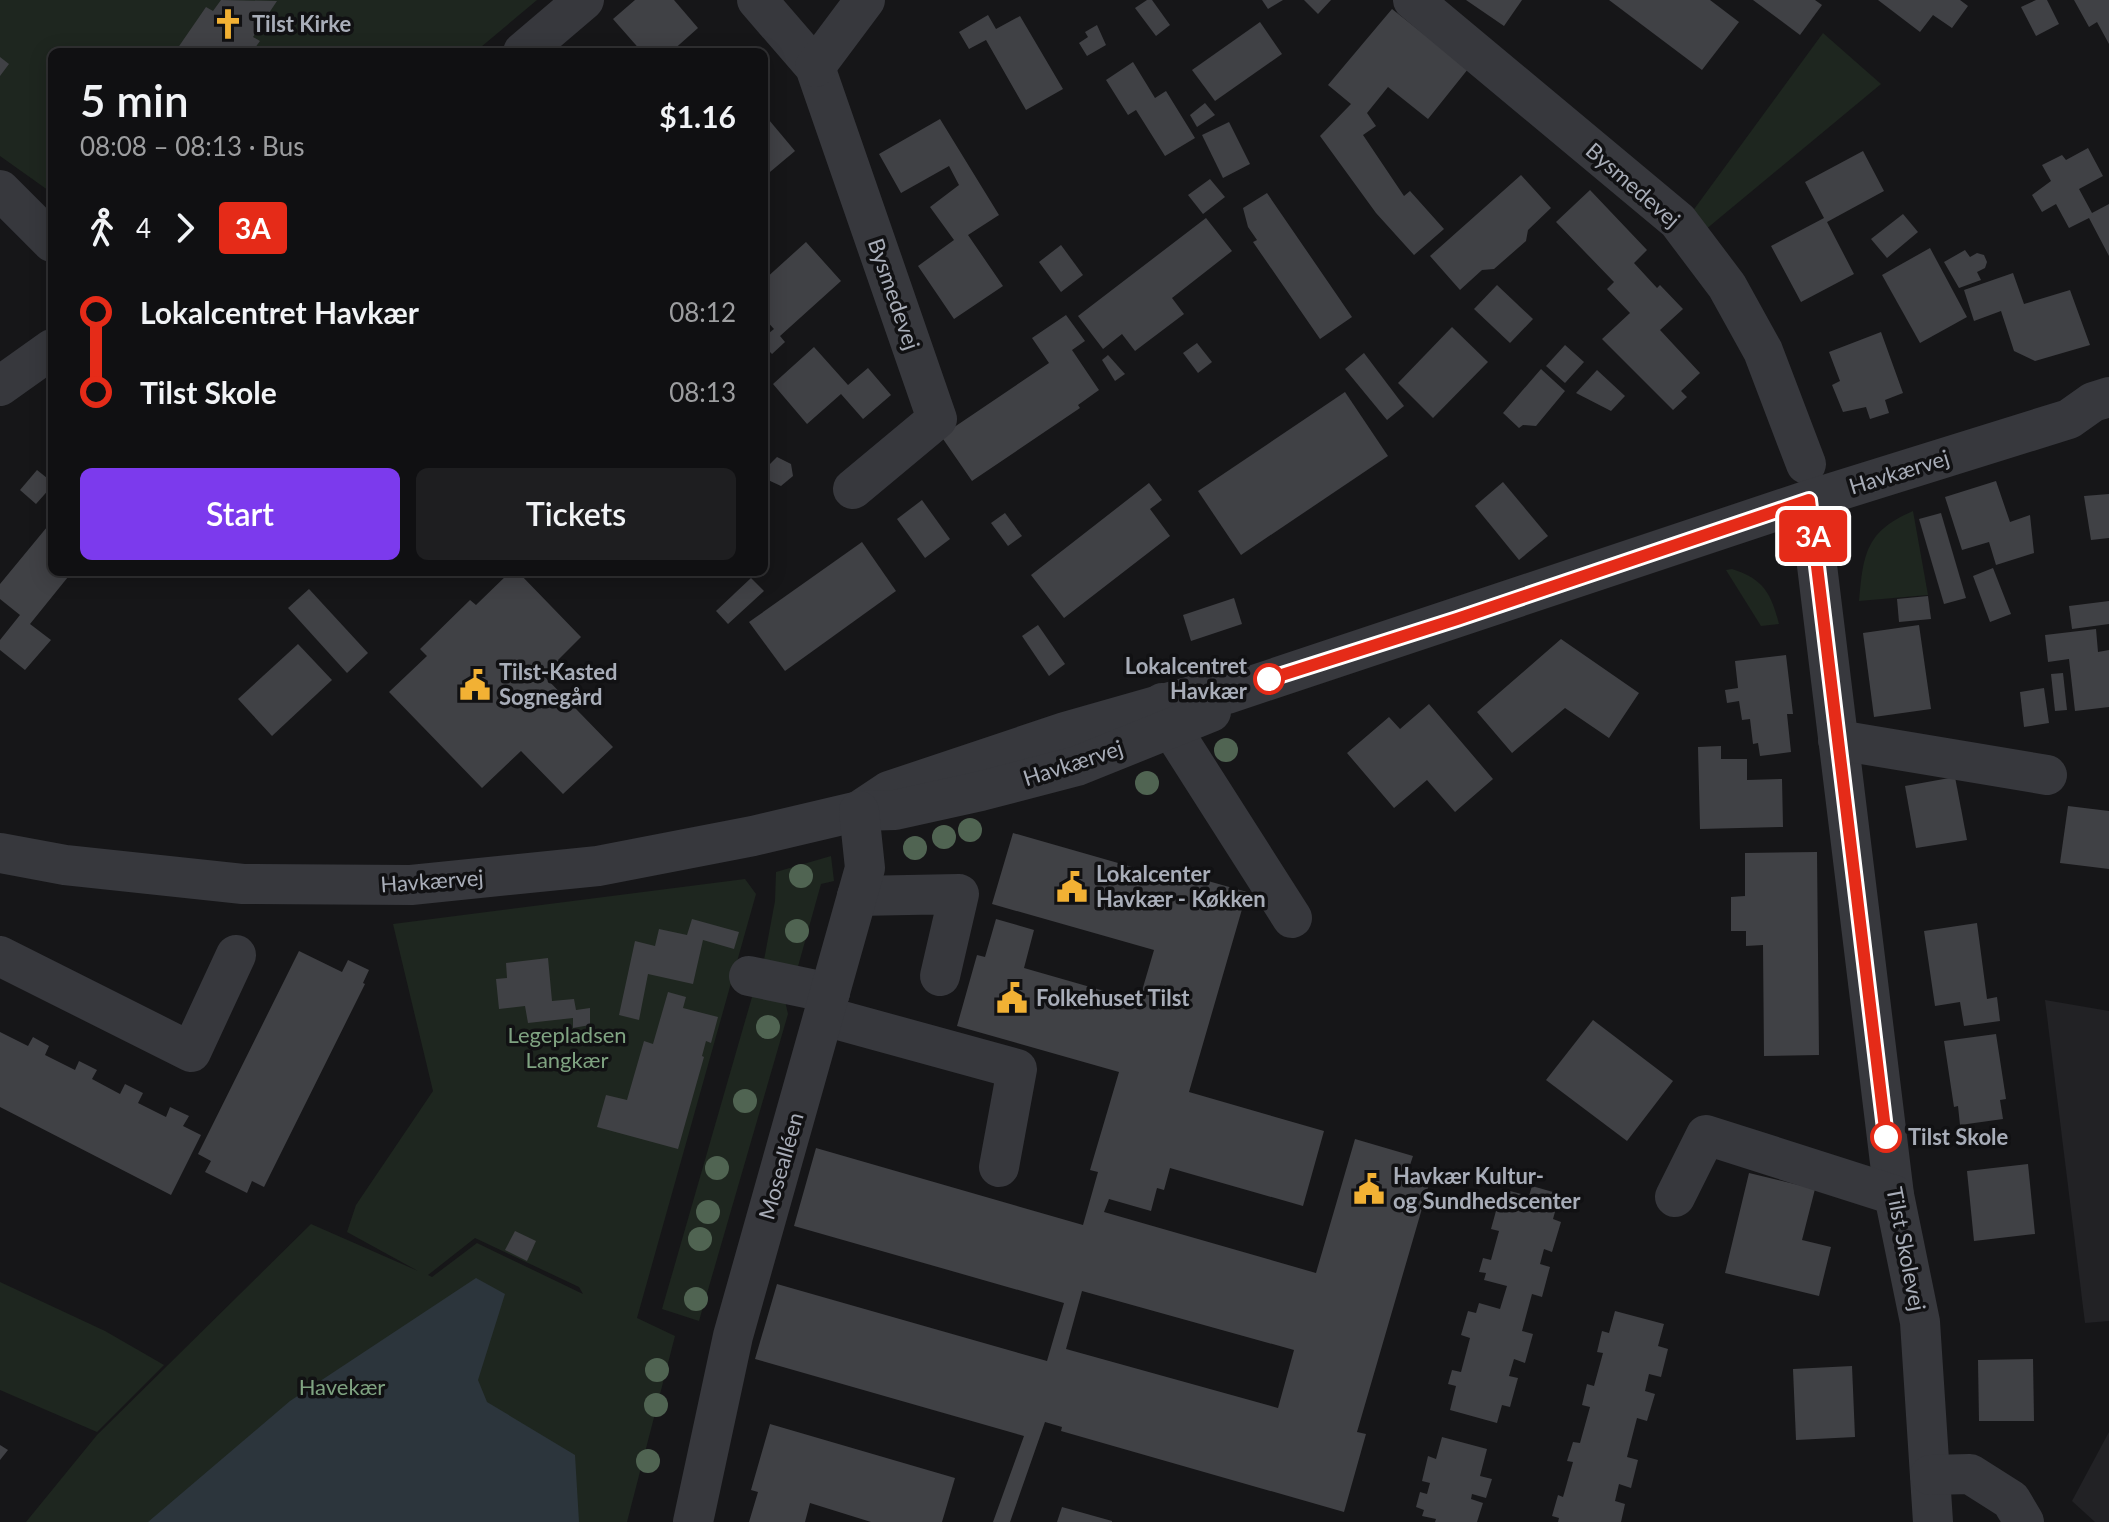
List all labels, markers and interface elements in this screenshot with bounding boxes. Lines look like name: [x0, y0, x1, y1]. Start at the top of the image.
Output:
church icon: Tilst Kirke: [211, 7, 245, 41]
place label: Tilst Kirke: [252, 10, 351, 37]
text: 5 min: [80, 74, 189, 126]
text: $1.16: [659, 98, 736, 134]
text: 08:08 – 08:13 · Bus: [80, 130, 304, 162]
street label: Bysmedevej: [1581, 136, 1686, 233]
icon: walk: [80, 206, 124, 250]
icon: forward: [163, 206, 207, 250]
text: 3A: [235, 211, 271, 245]
text: 4: [136, 212, 151, 244]
street label: Bysmedevej: [863, 235, 926, 353]
text: Lokalcentret Havkær: [140, 294, 419, 330]
text: 08:12: [669, 296, 736, 328]
text: Tilst Skole: [140, 374, 277, 410]
text: 08:13: [669, 376, 736, 408]
street label: Havkærvej: [1845, 444, 1952, 500]
button: Start: [80, 468, 400, 560]
button: Tickets: [416, 468, 736, 560]
line badge: 3A: [1777, 510, 1849, 562]
text: 3A: [1795, 519, 1831, 553]
place label: Lokalcentret Havkær: [1125, 652, 1248, 704]
place label: Tilst-Kasted Sognegård: [499, 658, 617, 710]
marker: Lokalcentret Havkær: [1254, 664, 1284, 694]
public building icon: Tilst-Kasted Sognegård: [458, 668, 492, 702]
street label: Havkærvej: [1020, 734, 1126, 791]
place label: Lokalcenter Havkær - Køkken: [1096, 860, 1266, 912]
street label: Havkærvej: [379, 863, 484, 898]
public building icon: Lokalcenter Havkær - Køkken: [1055, 870, 1089, 904]
public building icon: Folkehuset Tilst: [995, 981, 1029, 1015]
place label: Folkehuset Tilst: [1036, 984, 1190, 1011]
park label: Legepladsen Langkær: [507, 1021, 627, 1073]
street label: Mosealléen: [752, 1109, 809, 1223]
marker: Tilst Skole: [1871, 1122, 1901, 1152]
place label: Tilst Skole: [1908, 1123, 2009, 1150]
place label: Havkær Kultur- og Sundhedscenter: [1393, 1162, 1581, 1214]
public building icon: Havkær Kultur- og Sundhedscenter: [1352, 1172, 1386, 1206]
street label: Tilst Skolevej: [1881, 1185, 1932, 1313]
park label: Havekær: [299, 1373, 385, 1400]

